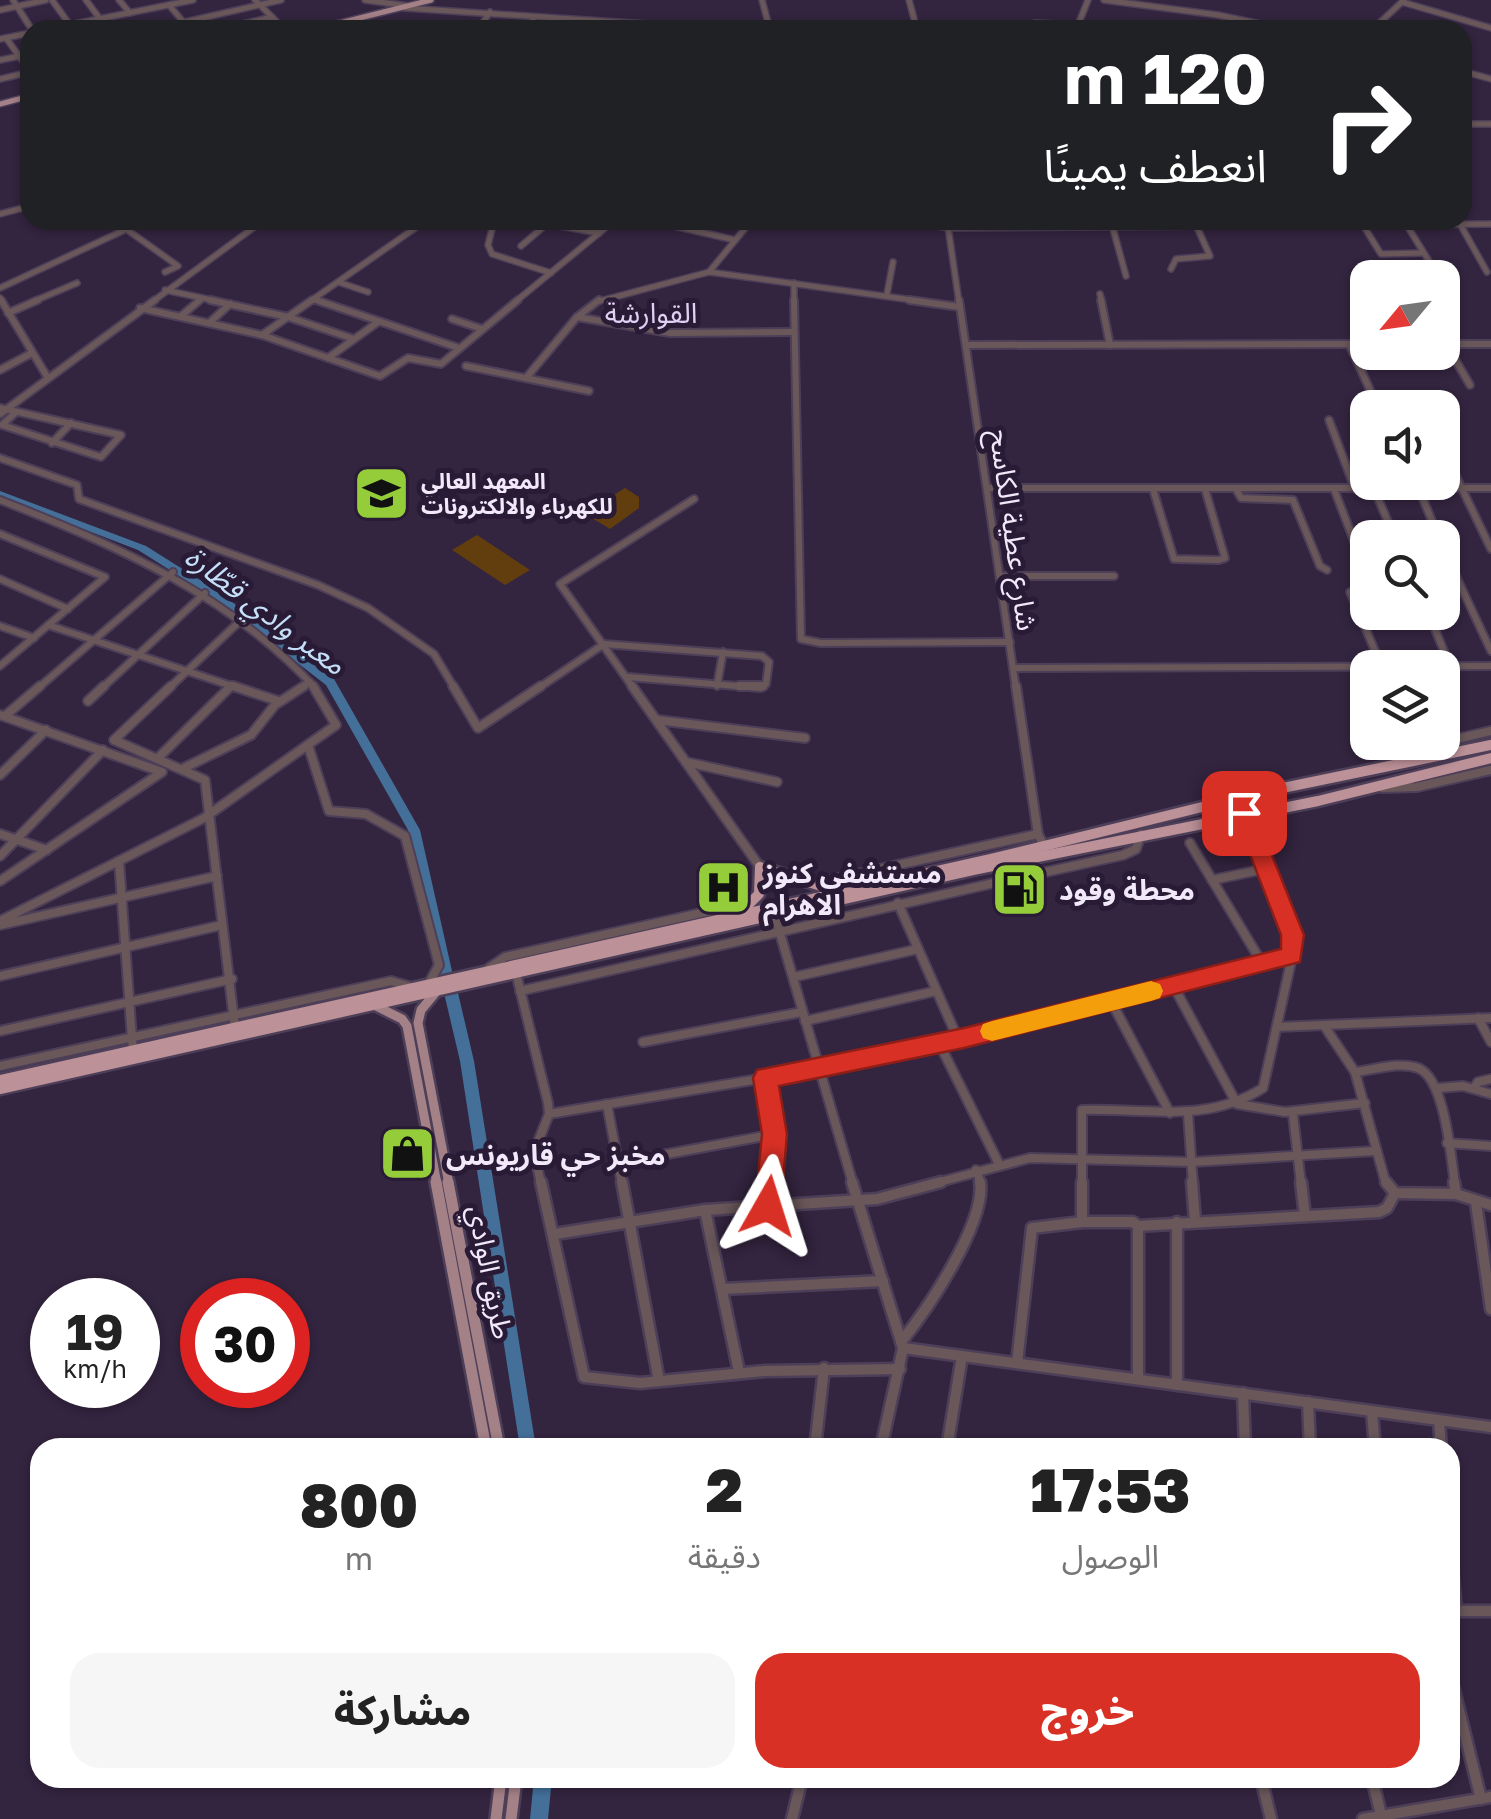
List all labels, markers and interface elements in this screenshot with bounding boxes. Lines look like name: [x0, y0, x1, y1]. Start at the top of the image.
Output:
text: 120 m: [1064, 35, 1267, 119]
icon: right: [1302, 60, 1432, 190]
text: انعطف يمينًا: [1043, 138, 1267, 192]
north arrow: [1350, 260, 1460, 370]
map controls: [1350, 260, 1460, 760]
district label: القوارشة: [605, 296, 697, 330]
button: sound: [1350, 390, 1460, 500]
street label: شارع عطية الكاسح: [979, 427, 1044, 634]
school or university icon: المعهد العالي للكهرباء والالكترونات: [352, 463, 412, 523]
place label: المعهد العالي للكهرباء والالكترونات: [421, 467, 613, 519]
button: search: [1350, 520, 1460, 630]
water label: معبر وادي قطّارة: [175, 538, 354, 687]
button: layers: [1350, 650, 1460, 760]
pin: [1202, 771, 1287, 856]
icon: arrive: [1217, 786, 1272, 841]
place label: مستشفى كنوز الاهرام: [762, 856, 942, 927]
hospital icon: مستشفى كنوز الاهرام: [694, 858, 754, 918]
fuel station icon: محطة وقود: [990, 859, 1050, 919]
place label: محطة وقود: [1059, 873, 1195, 906]
shop icon: مخبز حي قاريونس: [377, 1124, 437, 1184]
place label: مخبز حي قاريونس: [446, 1138, 666, 1177]
position arrow: [716, 1154, 820, 1258]
street label: طريق الوادي: [456, 1202, 520, 1343]
speed limit sign: 30: [180, 1278, 310, 1408]
text: 19: [66, 1301, 124, 1361]
text: km/h: [63, 1353, 127, 1384]
text: 2: [706, 1453, 743, 1525]
text: 17:53: [1030, 1453, 1190, 1525]
text: 800: [300, 1468, 418, 1540]
text: دقيقة: [688, 1537, 761, 1575]
text: الوصول: [1062, 1537, 1159, 1575]
text: m: [345, 1539, 373, 1577]
button: مشاركة: [70, 1653, 735, 1768]
button: خروج: [755, 1653, 1420, 1768]

